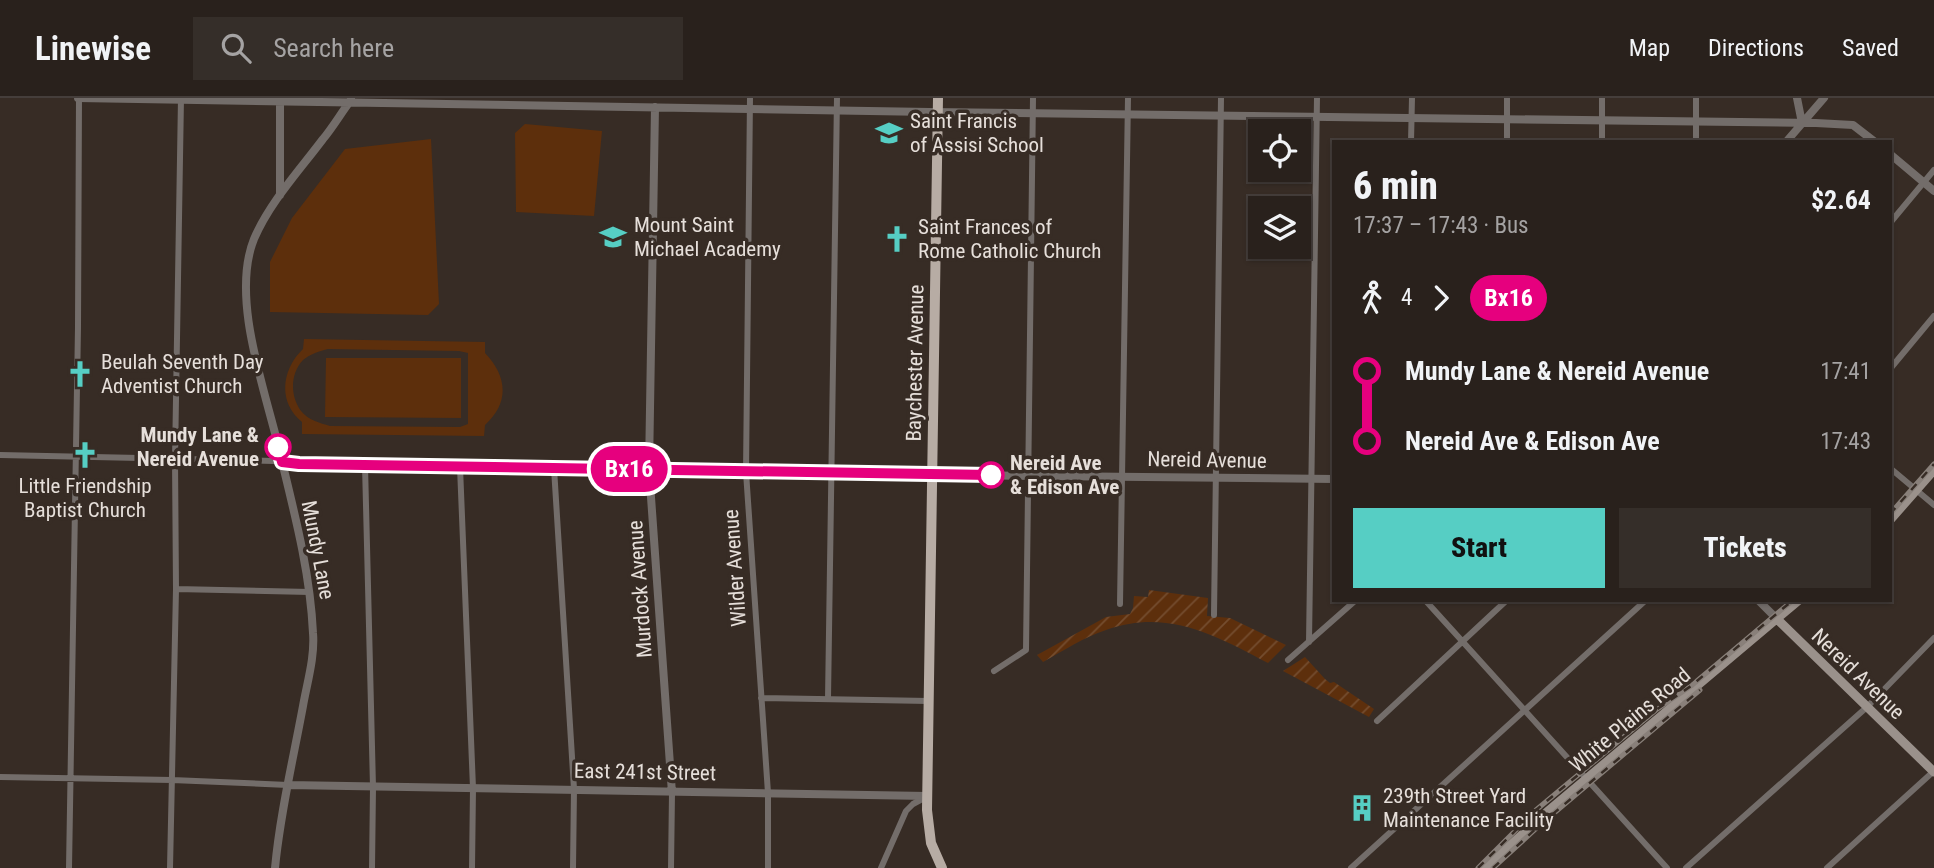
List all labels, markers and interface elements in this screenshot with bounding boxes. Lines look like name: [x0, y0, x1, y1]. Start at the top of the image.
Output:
search box: [193, 17, 683, 80]
text: Linewise: [35, 29, 151, 68]
icon: search: [217, 29, 255, 67]
text: Search here: [273, 33, 394, 63]
text: Map: [1629, 34, 1670, 62]
text: Directions: [1708, 34, 1804, 62]
text: Saved: [1842, 34, 1899, 62]
place label: Saint Francis of Assisi School: [910, 109, 1044, 157]
school or university icon: Saint Francis of Assisi School: [874, 118, 904, 148]
map controls: [1248, 119, 1311, 259]
button: locate: [1248, 119, 1311, 182]
text: 6 min: [1353, 164, 1438, 208]
text: $2.64: [1811, 185, 1871, 215]
button: layers: [1248, 196, 1311, 259]
text: 17:37 – 17:43 · Bus: [1353, 212, 1529, 239]
place label: Mount Saint Michael Academy: [634, 213, 781, 261]
place label: Saint Frances of Rome Catholic Church: [918, 215, 1101, 263]
school or university icon: Mount Saint Michael Academy: [598, 222, 628, 252]
church icon: Saint Frances of Rome Catholic Church: [882, 224, 912, 254]
icon: walk: [1353, 279, 1391, 317]
icon: forward: [1422, 279, 1460, 317]
street label: Baychester Avenue: [902, 284, 928, 442]
text: 4: [1401, 284, 1412, 311]
text: Bx16: [1484, 284, 1533, 312]
place label: Beulah Seventh Day Adventist Church: [101, 350, 264, 398]
text: Mundy Lane & Nereid Avenue: [1405, 356, 1709, 386]
text: 17:41: [1820, 358, 1871, 385]
church icon: Beulah Seventh Day Adventist Church: [65, 359, 95, 389]
place label: Mundy Lane & Nereid Avenue: [137, 423, 259, 471]
text: Nereid Ave & Edison Ave: [1405, 426, 1660, 456]
text: 17:43: [1820, 428, 1871, 455]
marker: Mundy Lane & Nereid Avenue: [265, 434, 291, 460]
church icon: Little Friendship Baptist Church: [70, 440, 100, 470]
line badge: Bx16: [580, 446, 678, 492]
street label: Nereid Avenue: [1147, 447, 1267, 473]
place label: Nereid Ave & Edison Ave: [1010, 451, 1119, 499]
text: Bx16: [605, 455, 653, 483]
marker: Nereid Ave & Edison Ave: [978, 462, 1004, 488]
place label: Little Friendship Baptist Church: [18, 474, 152, 522]
street label: Mundy Lane: [297, 499, 339, 602]
street label: Wilder Avenue: [719, 508, 751, 627]
button: Start: [1353, 508, 1605, 588]
button: Tickets: [1619, 508, 1871, 588]
street label: Murdock Avenue: [623, 519, 657, 658]
street label: Nereid Avenue: [1807, 624, 1909, 724]
street label: White Plains Road: [1565, 663, 1695, 777]
street label: East 241st Street: [574, 759, 716, 785]
place label: 239th Street Yard Maintenance Facility: [1383, 784, 1554, 832]
building icon: 239th Street Yard Maintenance Facility: [1347, 793, 1377, 823]

